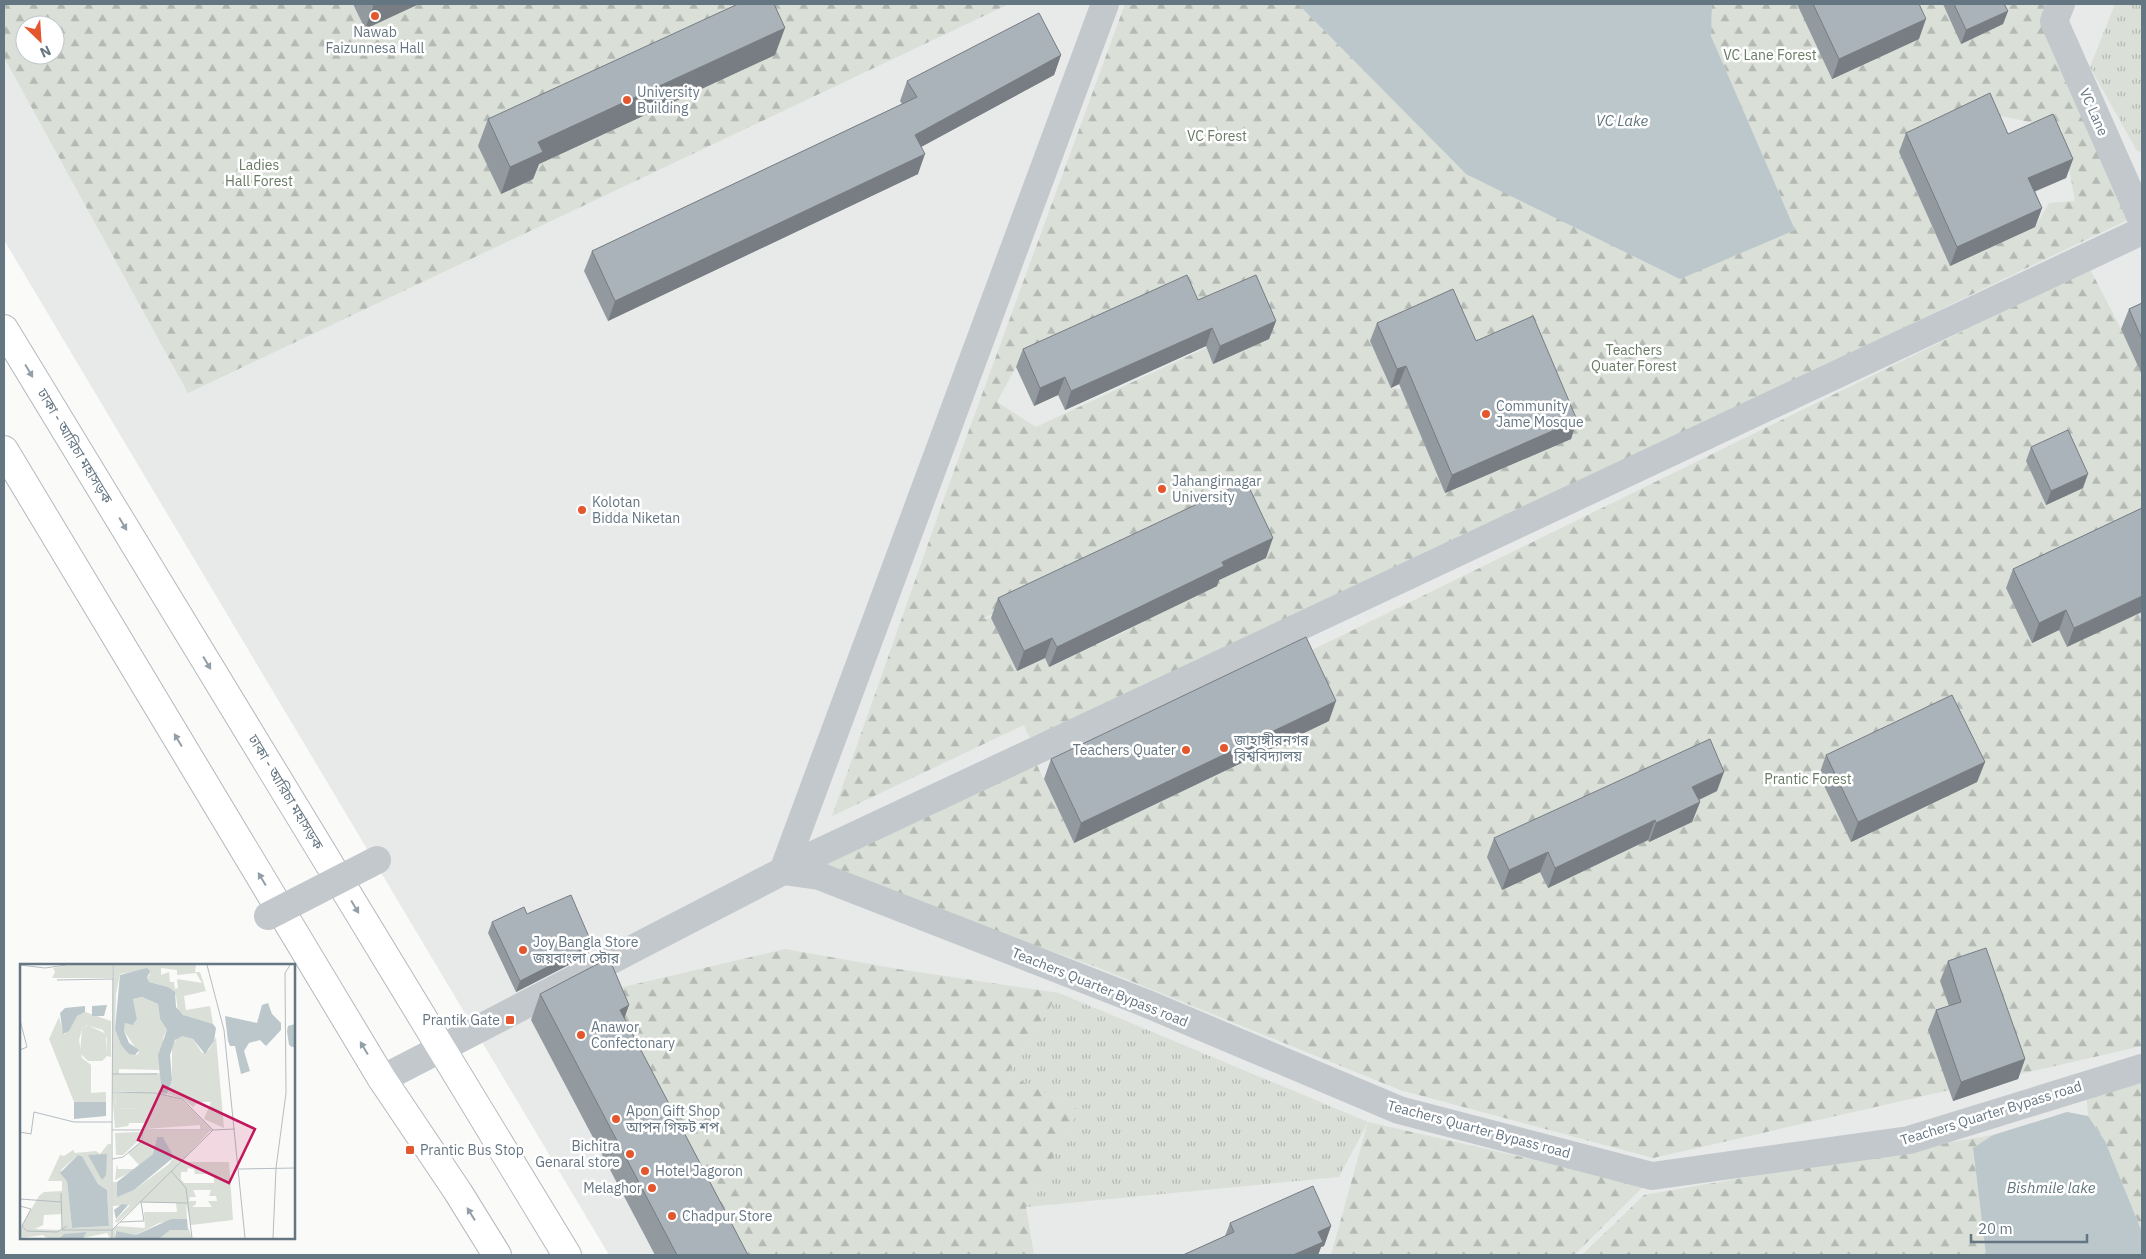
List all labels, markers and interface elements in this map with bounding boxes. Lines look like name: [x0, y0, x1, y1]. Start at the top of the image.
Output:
marker: Nawab Faizunnesa Hall: [369, 10, 381, 22]
north arrow: [15, 15, 65, 65]
place label: Nawab Faizunnesa Hall: [326, 23, 425, 57]
text: N: [37, 41, 54, 62]
park label: VC Lane Forest: [1723, 46, 1817, 64]
place label: University Building: [637, 83, 700, 117]
street label: VC Lane: [2076, 85, 2113, 139]
marker: University Building: [621, 94, 633, 106]
water label: VC Lake: [1596, 111, 1649, 130]
park label: VC Forest: [1187, 127, 1247, 145]
park label: Ladies Hall Forest: [225, 156, 293, 190]
park label: Teachers Quater Forest: [1591, 341, 1677, 375]
one-way arrow: [25, 364, 34, 377]
street label: ঢাকা - আরিচা মহাসড়ক: [33, 384, 117, 507]
place label: Community Jame Mosque: [1496, 397, 1584, 431]
marker: Community Jame Mosque: [1480, 408, 1492, 420]
place label: Jahangirnagar University: [1172, 472, 1261, 506]
marker: Jahangirnagar University: [1156, 483, 1168, 495]
place label: Kolotan Bidda Niketan: [592, 493, 680, 527]
marker: Kolotan Bidda Niketan: [576, 504, 588, 516]
one-way arrow: [118, 518, 127, 531]
one-way arrow: [203, 657, 212, 670]
street label: ঢাকা - আরিচা মহাসড়ক: [244, 730, 328, 853]
place label: জাহাঙ্গীরনগর বিশ্ববিদ্যালয়: [1233, 731, 1309, 765]
one-way arrow: [173, 733, 182, 746]
place label: Teachers Quater: [1073, 741, 1176, 759]
marker: জাহাঙ্গীরনগর বিশ্ববিদ্যালয়: [1218, 742, 1230, 754]
marker: Teachers Quater: [1180, 744, 1192, 756]
park label: Prantic Forest: [1764, 770, 1852, 788]
one-way arrow: [257, 872, 266, 885]
one-way arrow: [351, 900, 360, 913]
place label: Joy Bangla Store জয়বাংলা স্টোর: [532, 933, 639, 967]
street label: Teachers Quarter Bypass road: [1009, 943, 1191, 1031]
marker: Joy Bangla Store জয়বাংলা স্টোর: [517, 944, 529, 956]
inset map: [20, 964, 295, 1239]
place label: Prantik Gate: [422, 1011, 500, 1029]
marker: Prantik Gate: [504, 1014, 516, 1026]
place label: Anawor Confectonary: [591, 1018, 675, 1052]
marker: Anawor Confectonary: [575, 1029, 587, 1041]
one-way arrow: [359, 1042, 368, 1055]
street label: Teachers Quarter Bypass road: [1898, 1077, 2084, 1149]
street label: Teachers Quarter Bypass road: [1386, 1096, 1572, 1162]
place label: Apon Gift Shop আপন গিফট শপ: [625, 1102, 720, 1136]
marker: Apon Gift Shop আপন গিফট শপ: [610, 1113, 622, 1125]
place label: Bichitra Genaral store: [535, 1137, 621, 1171]
place label: Prantic Bus Stop: [420, 1141, 524, 1159]
marker: Prantic Bus Stop: [404, 1144, 416, 1156]
marker: Bichitra Genaral store: [624, 1148, 636, 1160]
place label: Hotel Jagoron: [655, 1162, 743, 1180]
marker: Hotel Jagoron: [639, 1165, 651, 1177]
water label: Bishmile lake: [2007, 1178, 2096, 1197]
place label: Melaghor: [583, 1179, 642, 1197]
marker: Melaghor: [646, 1182, 658, 1194]
one-way arrow: [467, 1207, 476, 1220]
place label: Chadpur Store: [682, 1207, 773, 1225]
marker: Chadpur Store: [666, 1210, 678, 1222]
scale bar: [1971, 1212, 2087, 1244]
text: 20 m: [1978, 1219, 2013, 1238]

